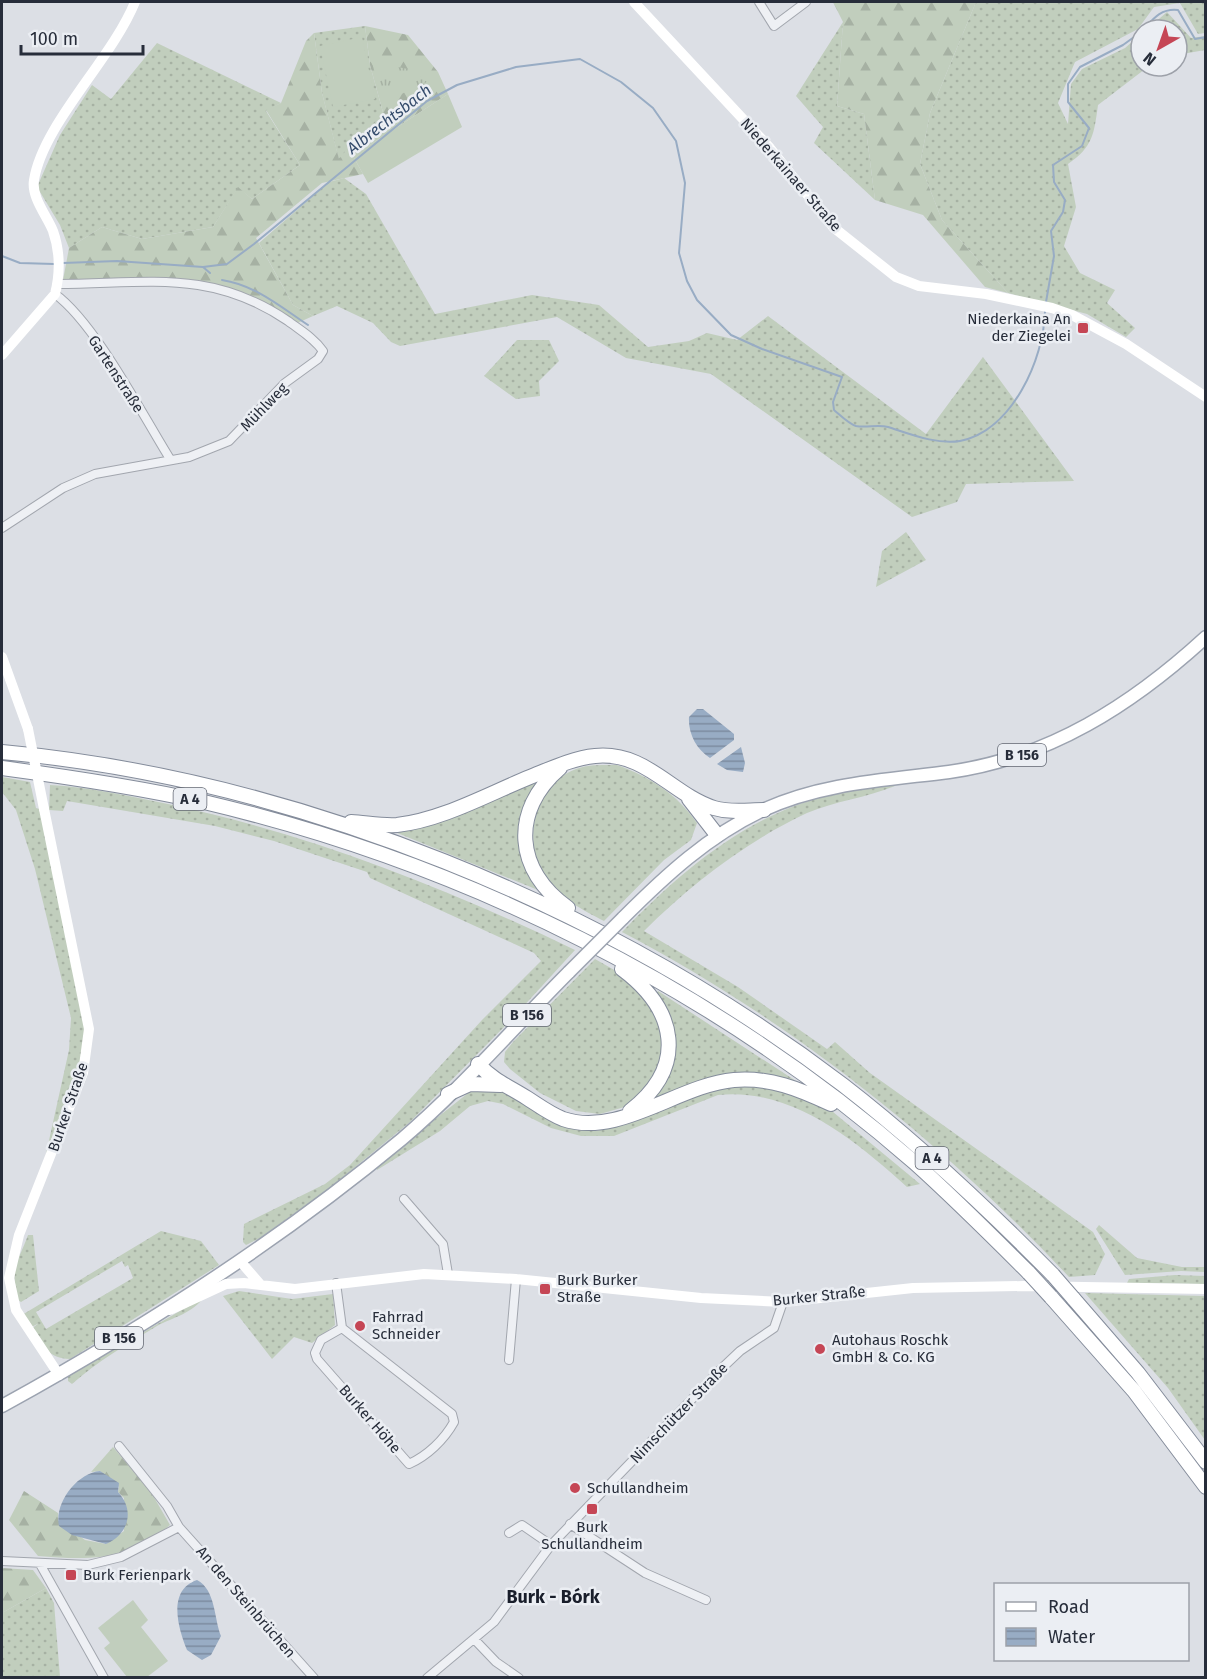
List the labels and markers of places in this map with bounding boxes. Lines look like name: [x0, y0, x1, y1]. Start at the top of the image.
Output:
place label: Niederkaina An der Ziegelei: [967, 310, 1071, 345]
marker: Niederkaina An der Ziegelei: [1076, 321, 1090, 335]
place label: Burk Burker Straße: [557, 1271, 638, 1306]
marker: Burk Burker Straße: [538, 1282, 552, 1296]
place label: Fahrrad Schneider: [372, 1308, 440, 1343]
marker: Fahrrad Schneider: [353, 1319, 367, 1333]
place label: Autohaus Roschk GmbH & Co. KG: [832, 1331, 949, 1366]
marker: Autohaus Roschk GmbH & Co. KG: [813, 1342, 827, 1356]
place label: Schullandheim: [587, 1479, 689, 1497]
marker: Schullandheim: [568, 1481, 582, 1495]
marker: Burk Schullandheim: [585, 1502, 599, 1516]
place label: Burk Schullandheim: [541, 1518, 643, 1553]
place label: Burk Ferienpark: [83, 1566, 191, 1584]
marker: Burk Ferienpark: [64, 1568, 78, 1582]

